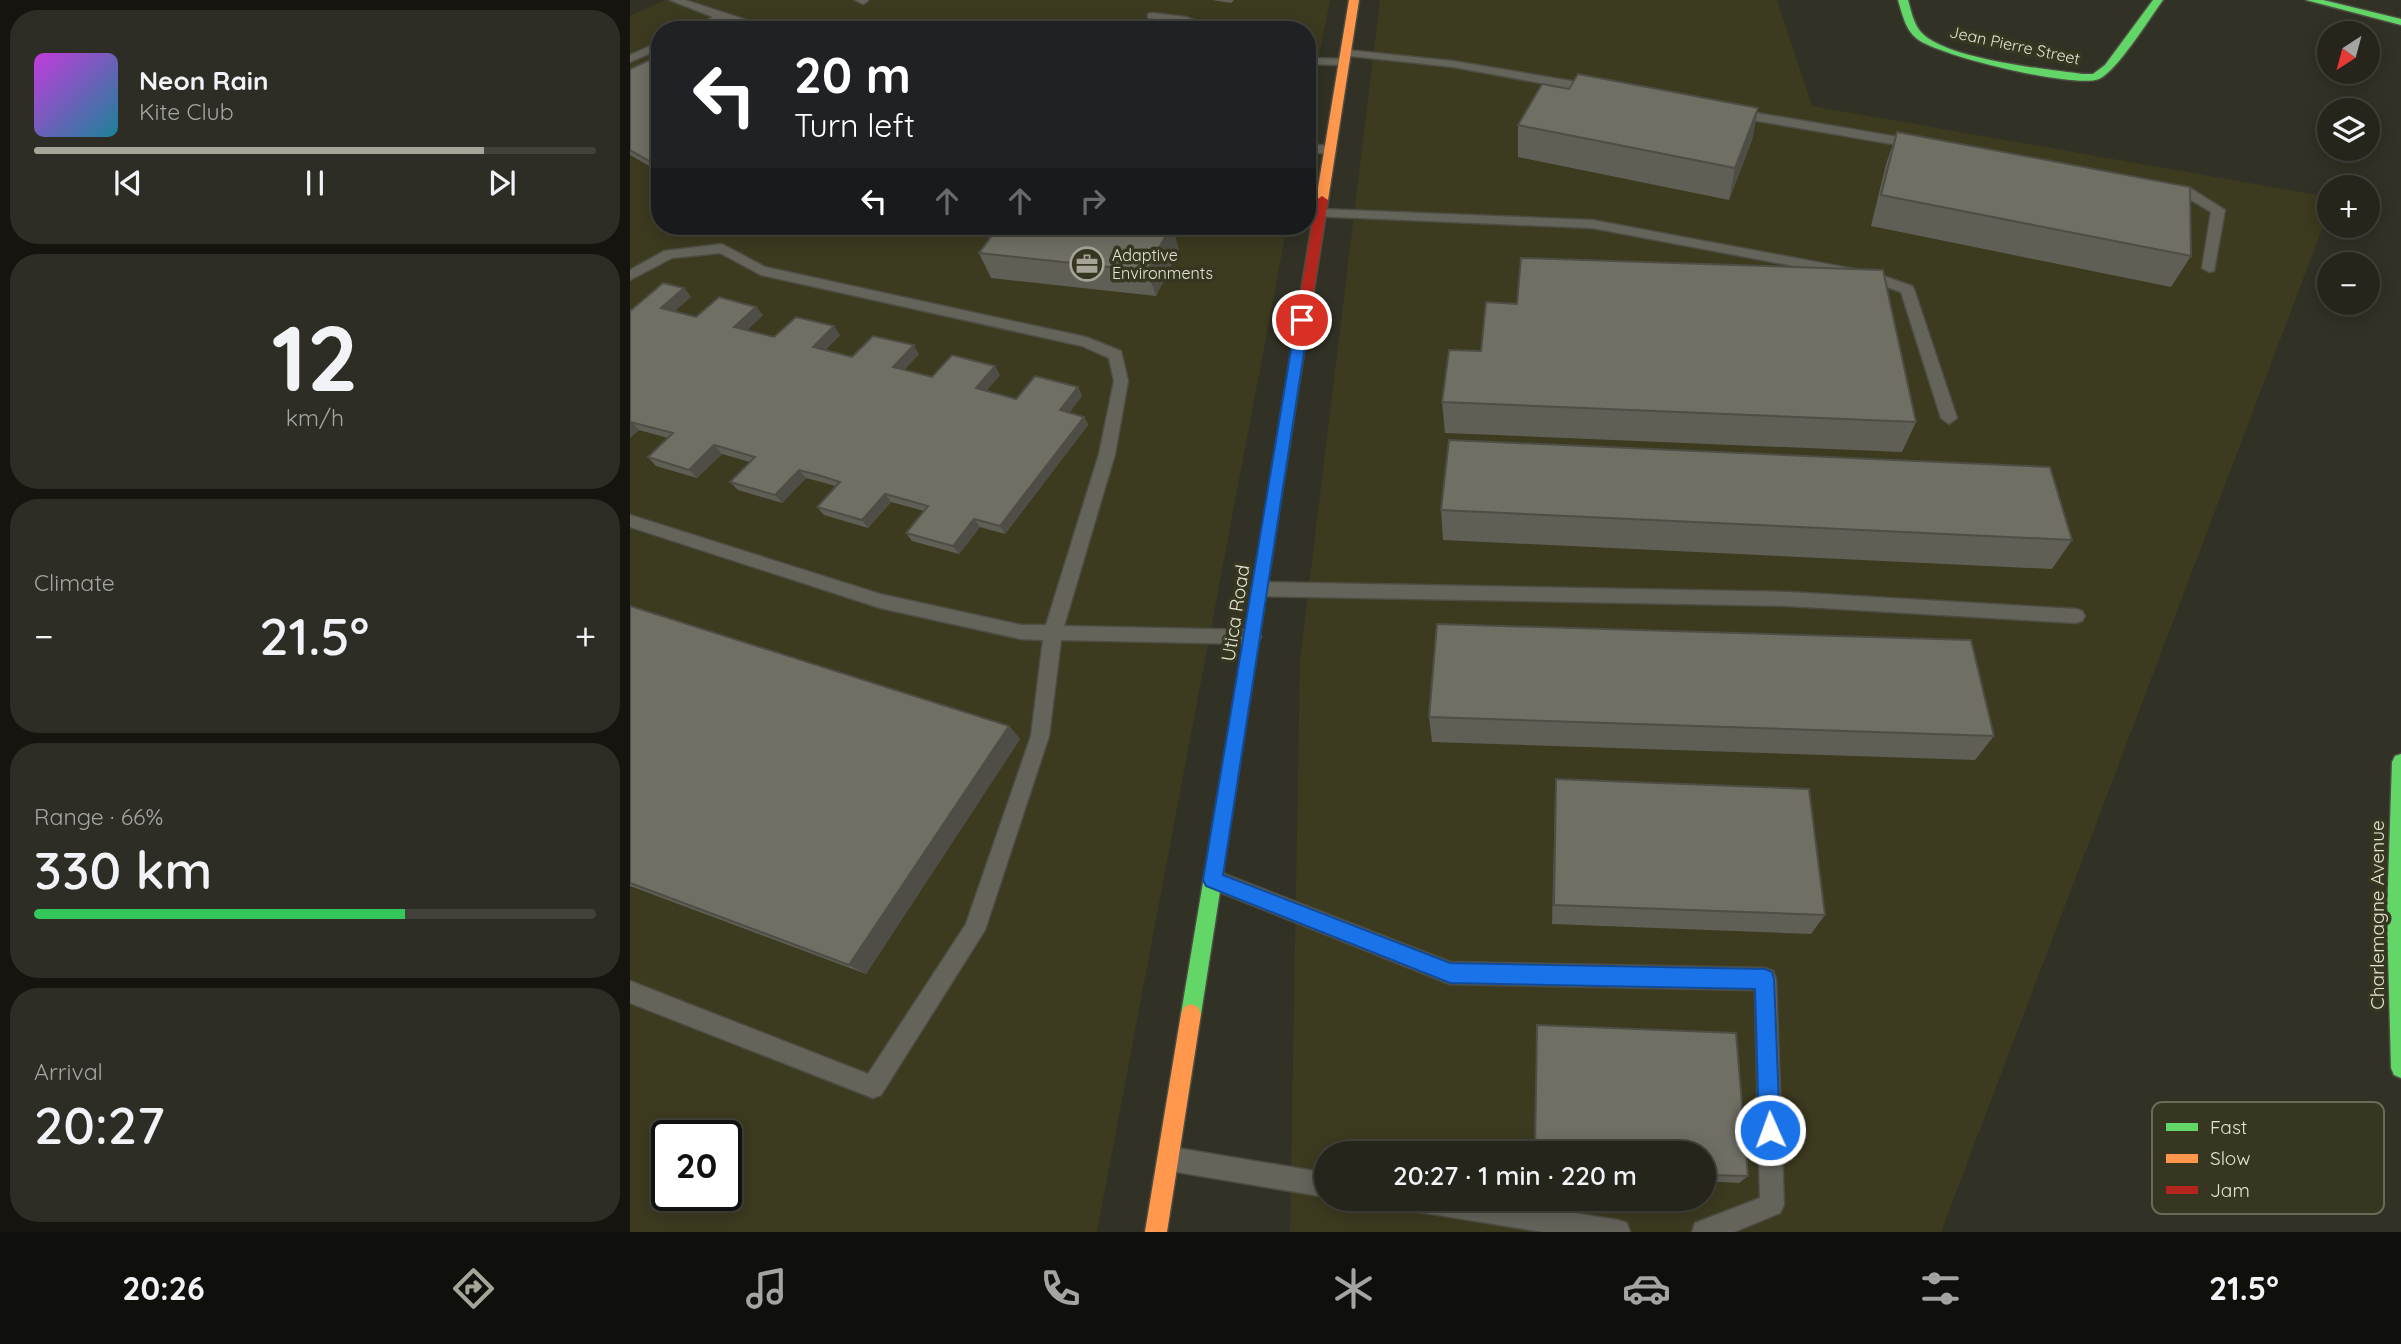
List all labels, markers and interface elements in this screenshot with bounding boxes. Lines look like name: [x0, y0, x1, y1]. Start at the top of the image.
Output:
street label: Jean Pierre Street: [1948, 21, 2082, 69]
north arrow: [2317, 21, 2380, 84]
map controls: [2317, 21, 2380, 315]
text: 20 m: [794, 44, 911, 105]
icon: left: [679, 49, 770, 140]
text: Neon Rain: [139, 64, 268, 97]
text: Kite Club: [139, 97, 234, 126]
button: layers: [2317, 98, 2380, 161]
text: Turn left: [794, 105, 915, 145]
icon: previous: [109, 164, 147, 202]
icon: pause: [296, 164, 334, 202]
icon: next: [483, 164, 521, 202]
button: +: [2317, 175, 2380, 238]
icon: left: [855, 182, 893, 220]
icon: ahead: [928, 182, 966, 220]
icon: ahead: [1001, 182, 1039, 220]
icon: right: [1074, 182, 1112, 220]
office icon: Adaptive Environments: [1068, 245, 1106, 283]
place label: Adaptive Environments: [1112, 245, 1213, 283]
button: −: [2317, 252, 2380, 315]
pin: [1272, 290, 1332, 350]
text: 12: [271, 300, 359, 414]
icon: arrive: [1283, 301, 1321, 339]
text: km/h: [286, 403, 344, 432]
street label: Utica Road: [1216, 563, 1254, 663]
text: Climate: [34, 568, 115, 597]
text: 21.5°: [259, 603, 369, 668]
text: −: [34, 612, 54, 660]
text: +: [575, 612, 596, 660]
text: Range · 66%: [34, 802, 163, 831]
street label: Charlemagne Avenue: [2365, 820, 2389, 1010]
text: 330 km: [34, 837, 212, 902]
text: Arrival: [34, 1057, 103, 1086]
text: 20:27: [34, 1092, 165, 1157]
position arrow: [1733, 1093, 1807, 1167]
legend: [2152, 1102, 2384, 1214]
text: Fast: [2210, 1115, 2247, 1139]
speed limit sign: 20: [651, 1120, 742, 1211]
text: Slow: [2210, 1146, 2251, 1170]
text: 20:27 · 1 min · 220 m: [1393, 1159, 1637, 1192]
text: Jam: [2210, 1178, 2250, 1202]
icon: directions: [449, 1264, 498, 1313]
icon: music: [742, 1264, 791, 1313]
icon: phone: [1036, 1264, 1085, 1313]
icon: climate: [1329, 1264, 1378, 1313]
icon: car: [1622, 1264, 1671, 1313]
icon: filters: [1916, 1264, 1965, 1313]
text: 20:26: [122, 1268, 205, 1308]
text: 21.5°: [2209, 1268, 2279, 1308]

